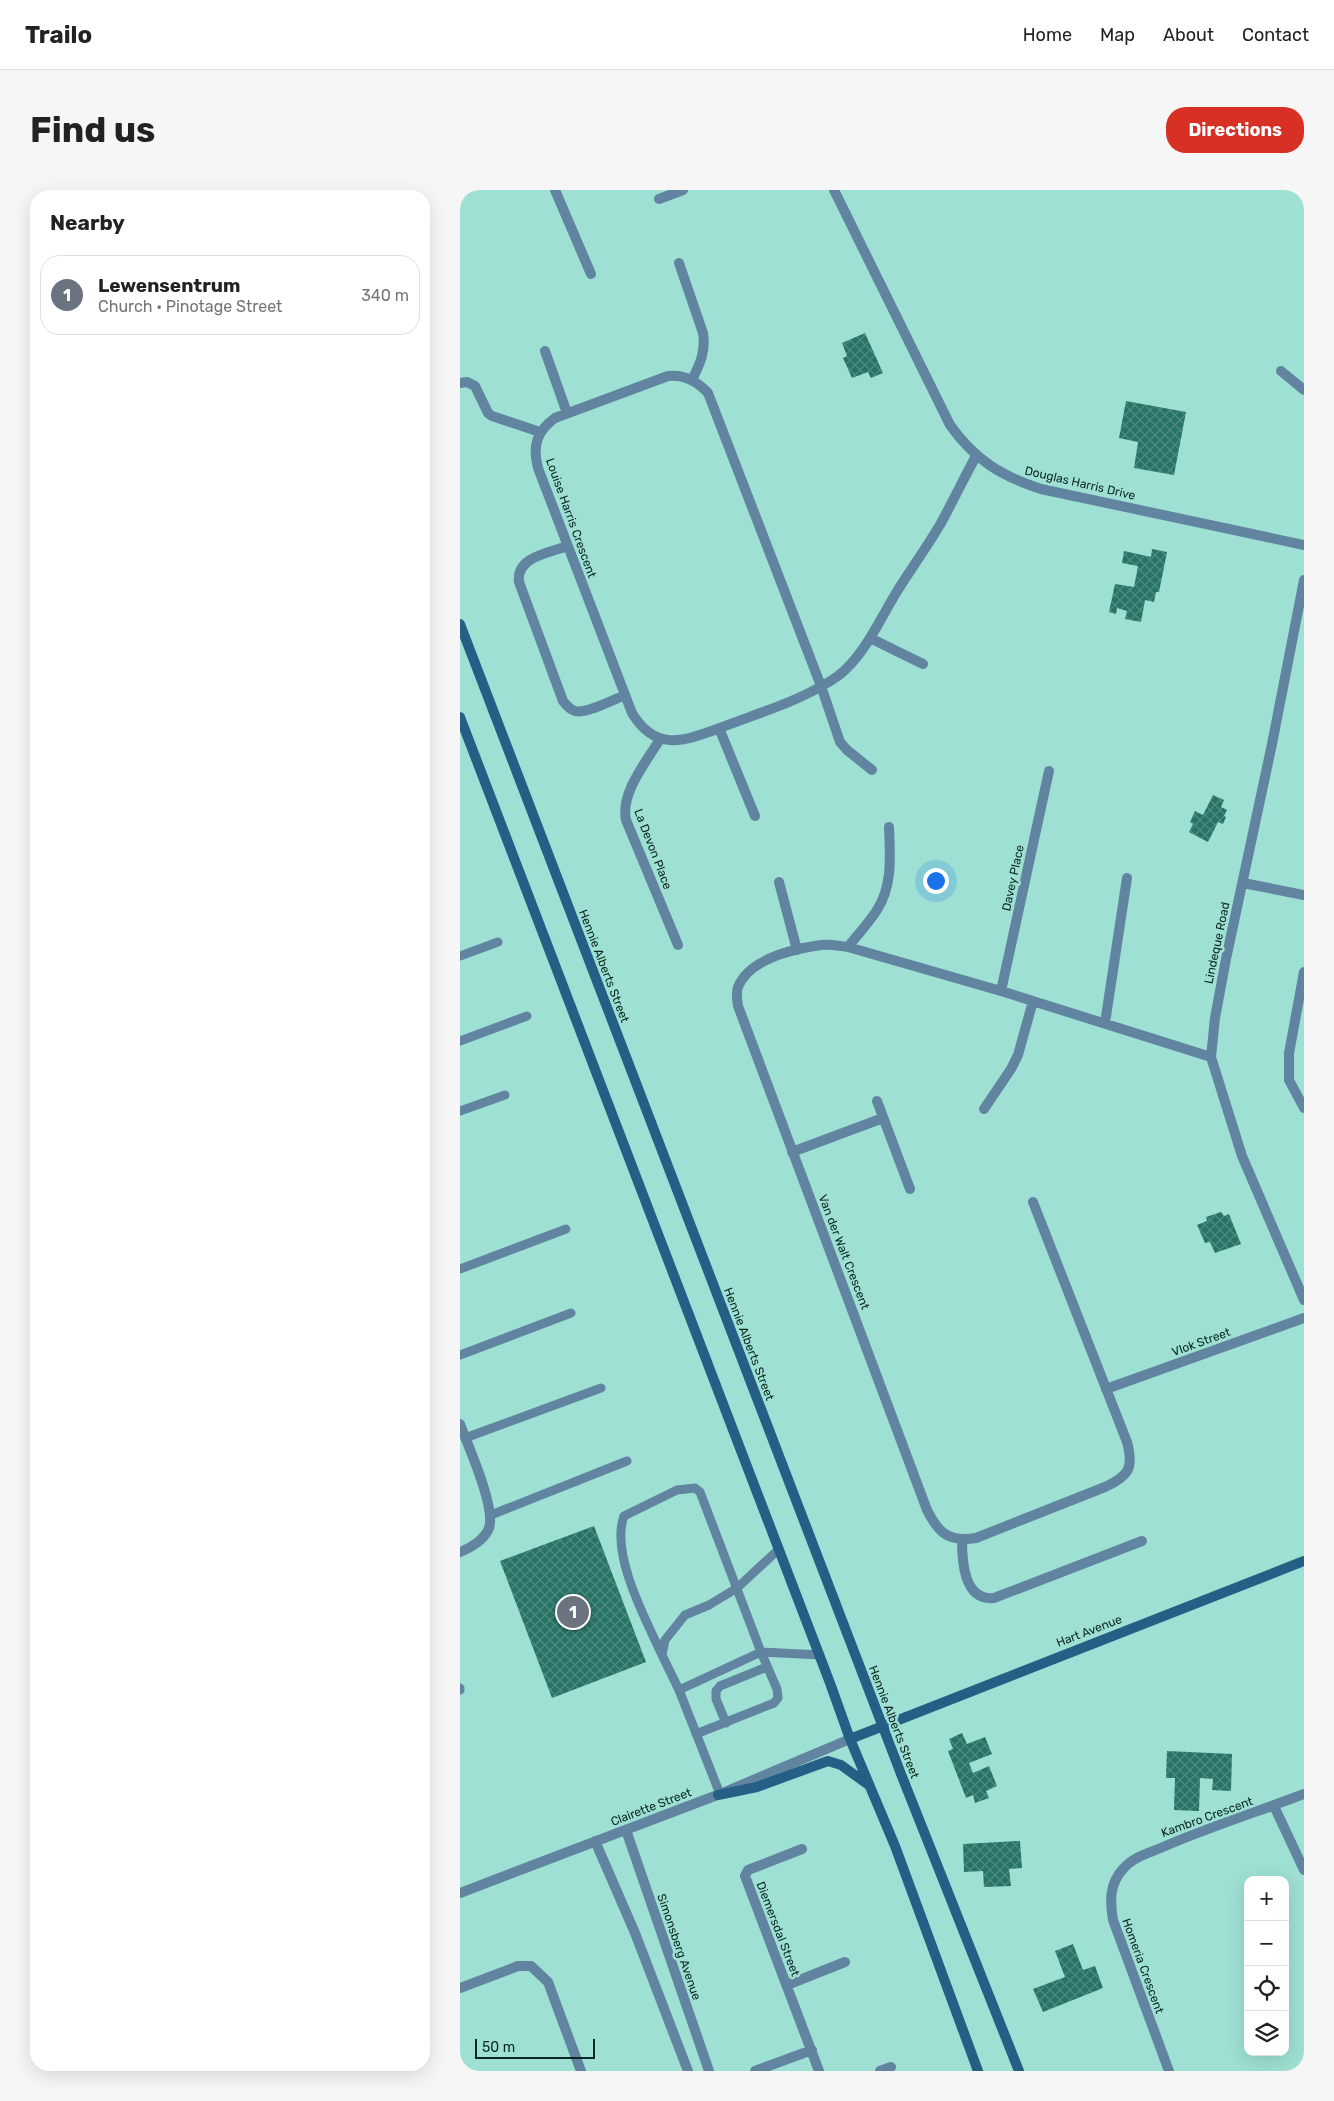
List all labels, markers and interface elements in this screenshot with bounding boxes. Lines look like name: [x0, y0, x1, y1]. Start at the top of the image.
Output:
text: Trailo: [25, 21, 92, 49]
text: Home: [1023, 24, 1072, 46]
text: Map: [1100, 24, 1135, 46]
text: About: [1163, 24, 1214, 46]
text: Contact: [1242, 24, 1309, 46]
button: Directions: [1166, 107, 1304, 153]
text: Find us: [30, 109, 155, 151]
text: Nearby: [50, 210, 125, 235]
text: Lewensentrum: [98, 274, 240, 297]
text: 1: [63, 286, 71, 305]
text: 340 m: [361, 286, 409, 305]
text: Church · Pinotage Street: [98, 297, 282, 316]
street label: Louise Harris Crescent: [543, 456, 599, 580]
street label: Douglas Harris Drive: [1023, 463, 1137, 503]
street label: La Devon Place: [631, 807, 675, 892]
street label: Davey Place: [999, 843, 1027, 912]
your location: [923, 868, 949, 894]
street label: Lindeque Road: [1201, 901, 1233, 985]
street label: Hennie Alberts Street: [576, 908, 632, 1025]
street label: Van der Walt Crescent: [816, 1193, 872, 1312]
street label: Hennie Alberts Street: [721, 1286, 777, 1403]
street label: Vlok Street: [1170, 1325, 1233, 1359]
pin: 1: [557, 1593, 589, 1631]
street label: Hart Avenue: [1054, 1612, 1124, 1650]
street label: Hennie Alberts Street: [866, 1664, 922, 1781]
street label: Clairette Street: [609, 1785, 694, 1829]
street label: Kambro Crescent: [1159, 1794, 1255, 1840]
map controls: [1244, 1876, 1289, 2056]
button: +: [1244, 1876, 1289, 1921]
street label: Diemersdal Street: [753, 1880, 803, 1979]
street label: Simonsberg Avenue: [654, 1892, 704, 2002]
street label: Homeria Crescent: [1119, 1916, 1167, 2016]
button: −: [1244, 1921, 1289, 1966]
button: locate: [1244, 1966, 1289, 2011]
button: layers: [1244, 2011, 1289, 2056]
scale bar: [475, 2036, 595, 2059]
text: 50 m: [482, 2039, 515, 2056]

